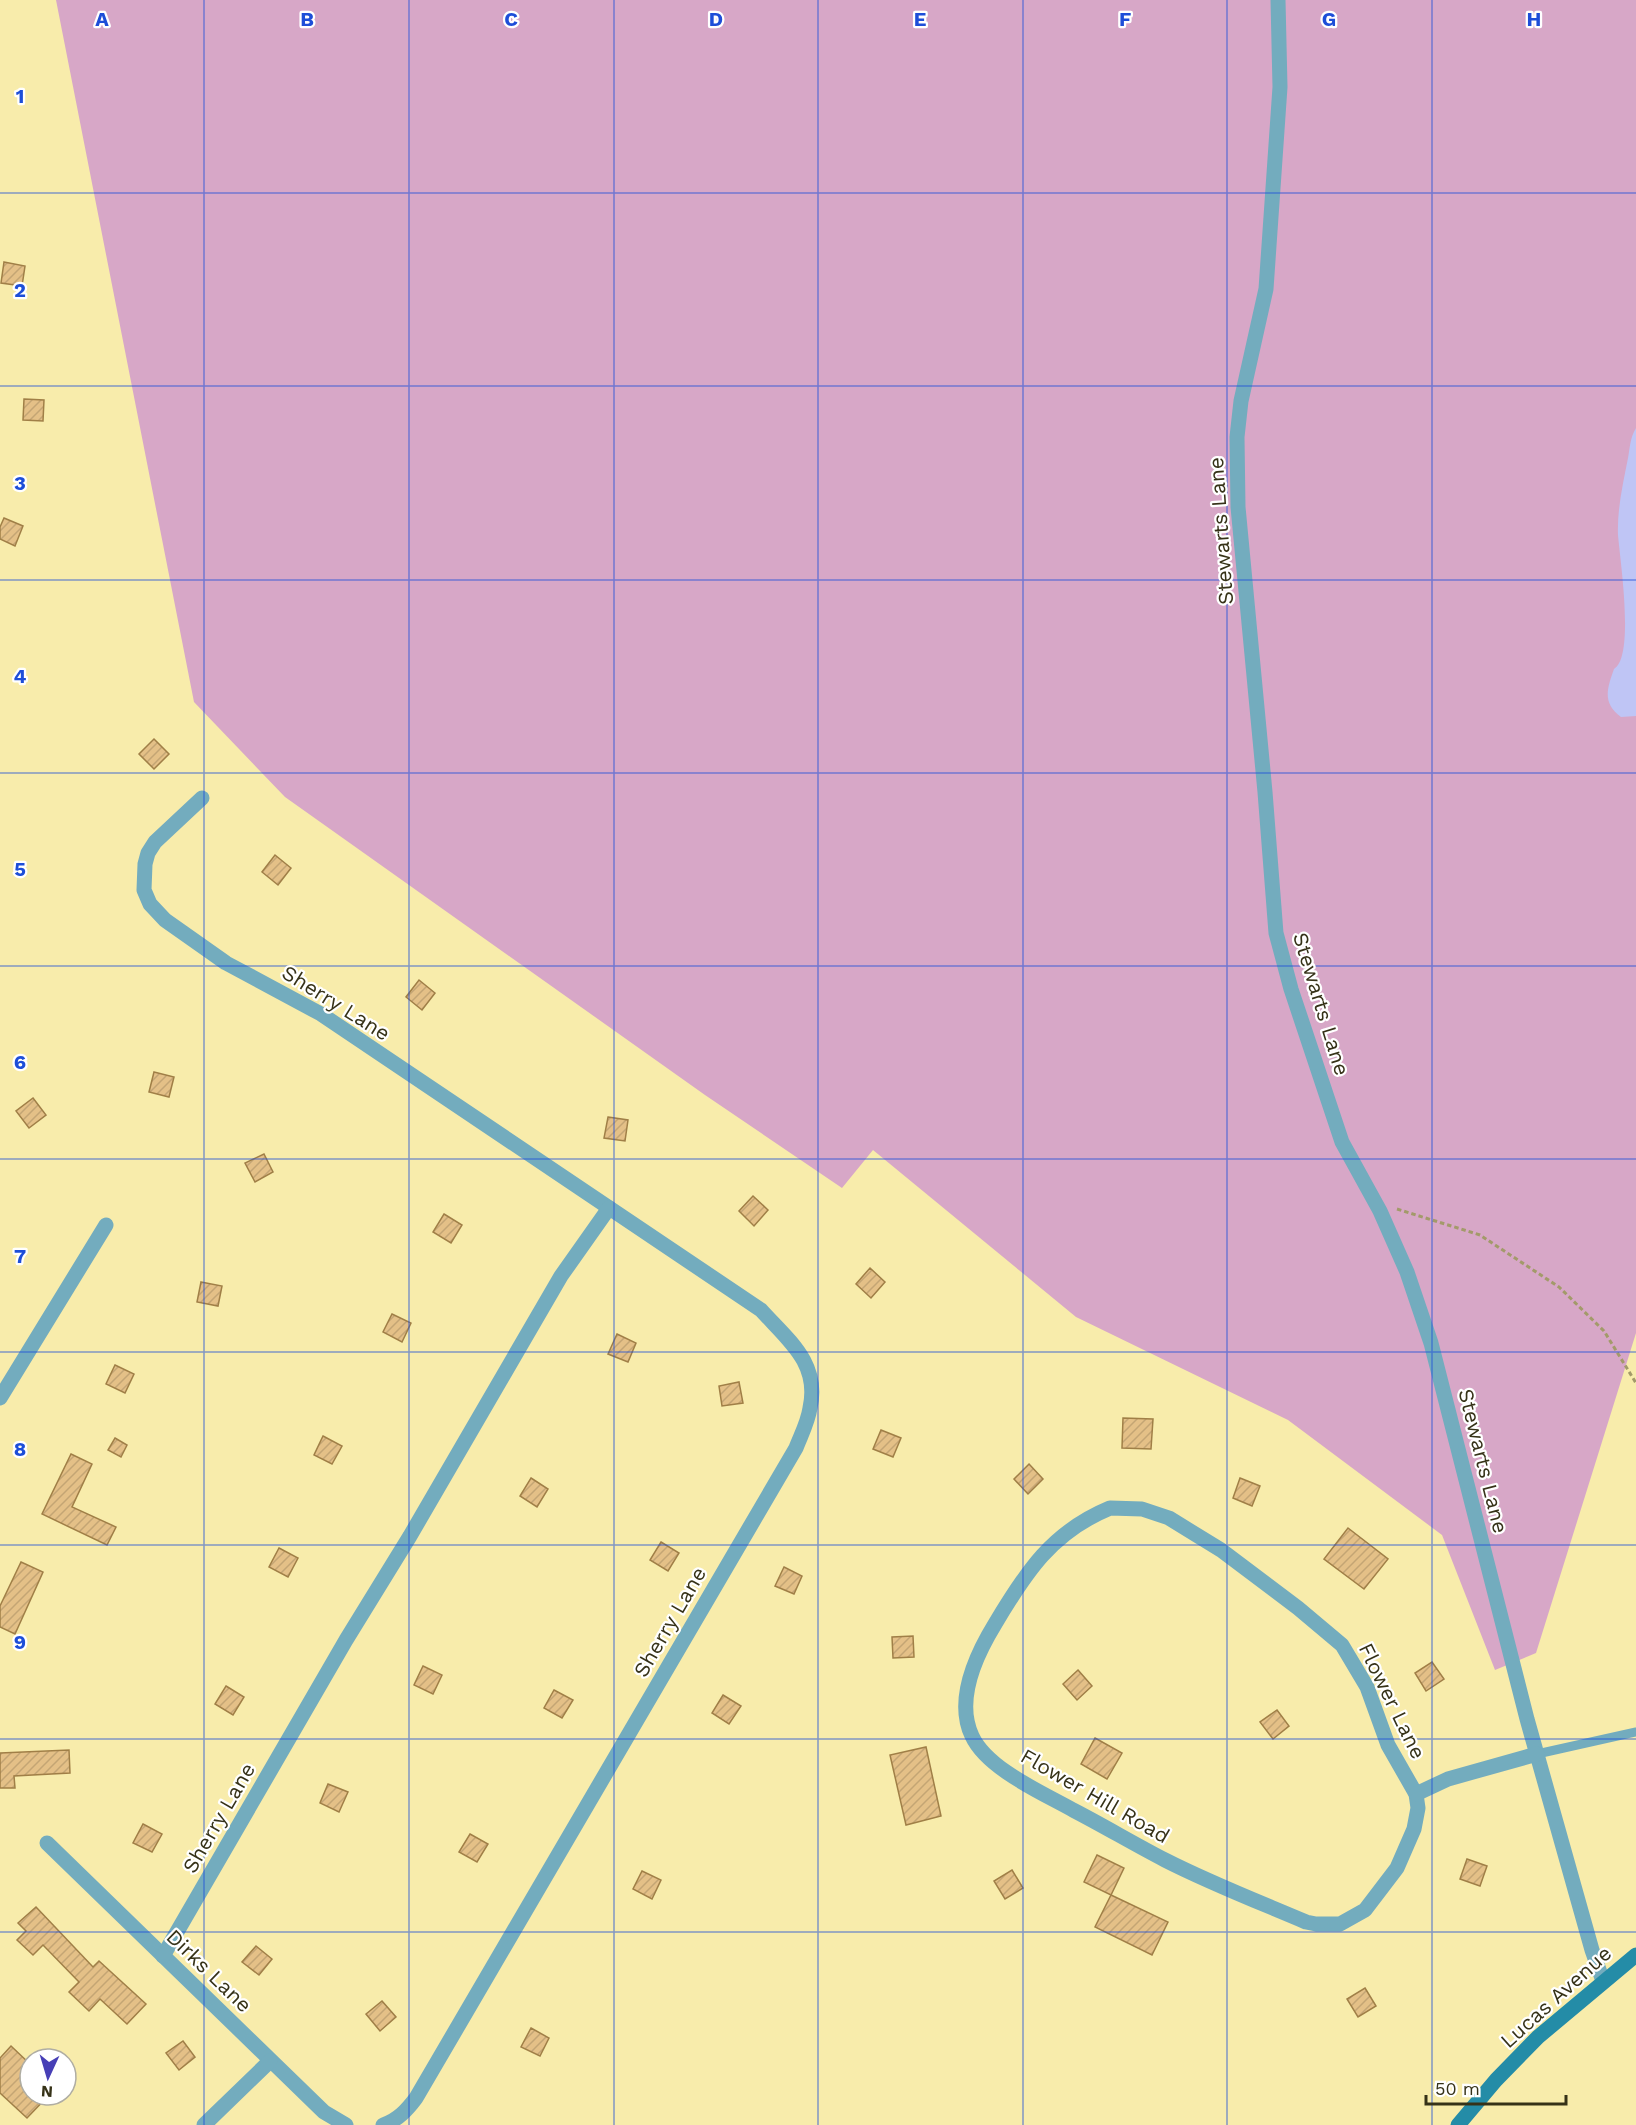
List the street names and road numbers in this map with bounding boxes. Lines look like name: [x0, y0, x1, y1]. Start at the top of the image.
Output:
street label: Stewarts Lane: [1203, 456, 1238, 606]
street label: Stewarts Lane: [1288, 929, 1355, 1078]
street label: Sherry Lane: [278, 959, 395, 1046]
street label: Stewarts Lane: [1453, 1386, 1514, 1536]
street label: Sherry Lane: [628, 1562, 711, 1681]
street label: Flower Lane: [1354, 1639, 1431, 1763]
street label: Flower Hill Road: [1016, 1743, 1174, 1848]
street label: Sherry Lane: [177, 1758, 260, 1877]
street label: Dirks Lane: [162, 1924, 257, 2017]
street label: Lucas Avenue: [1495, 1940, 1616, 2053]

